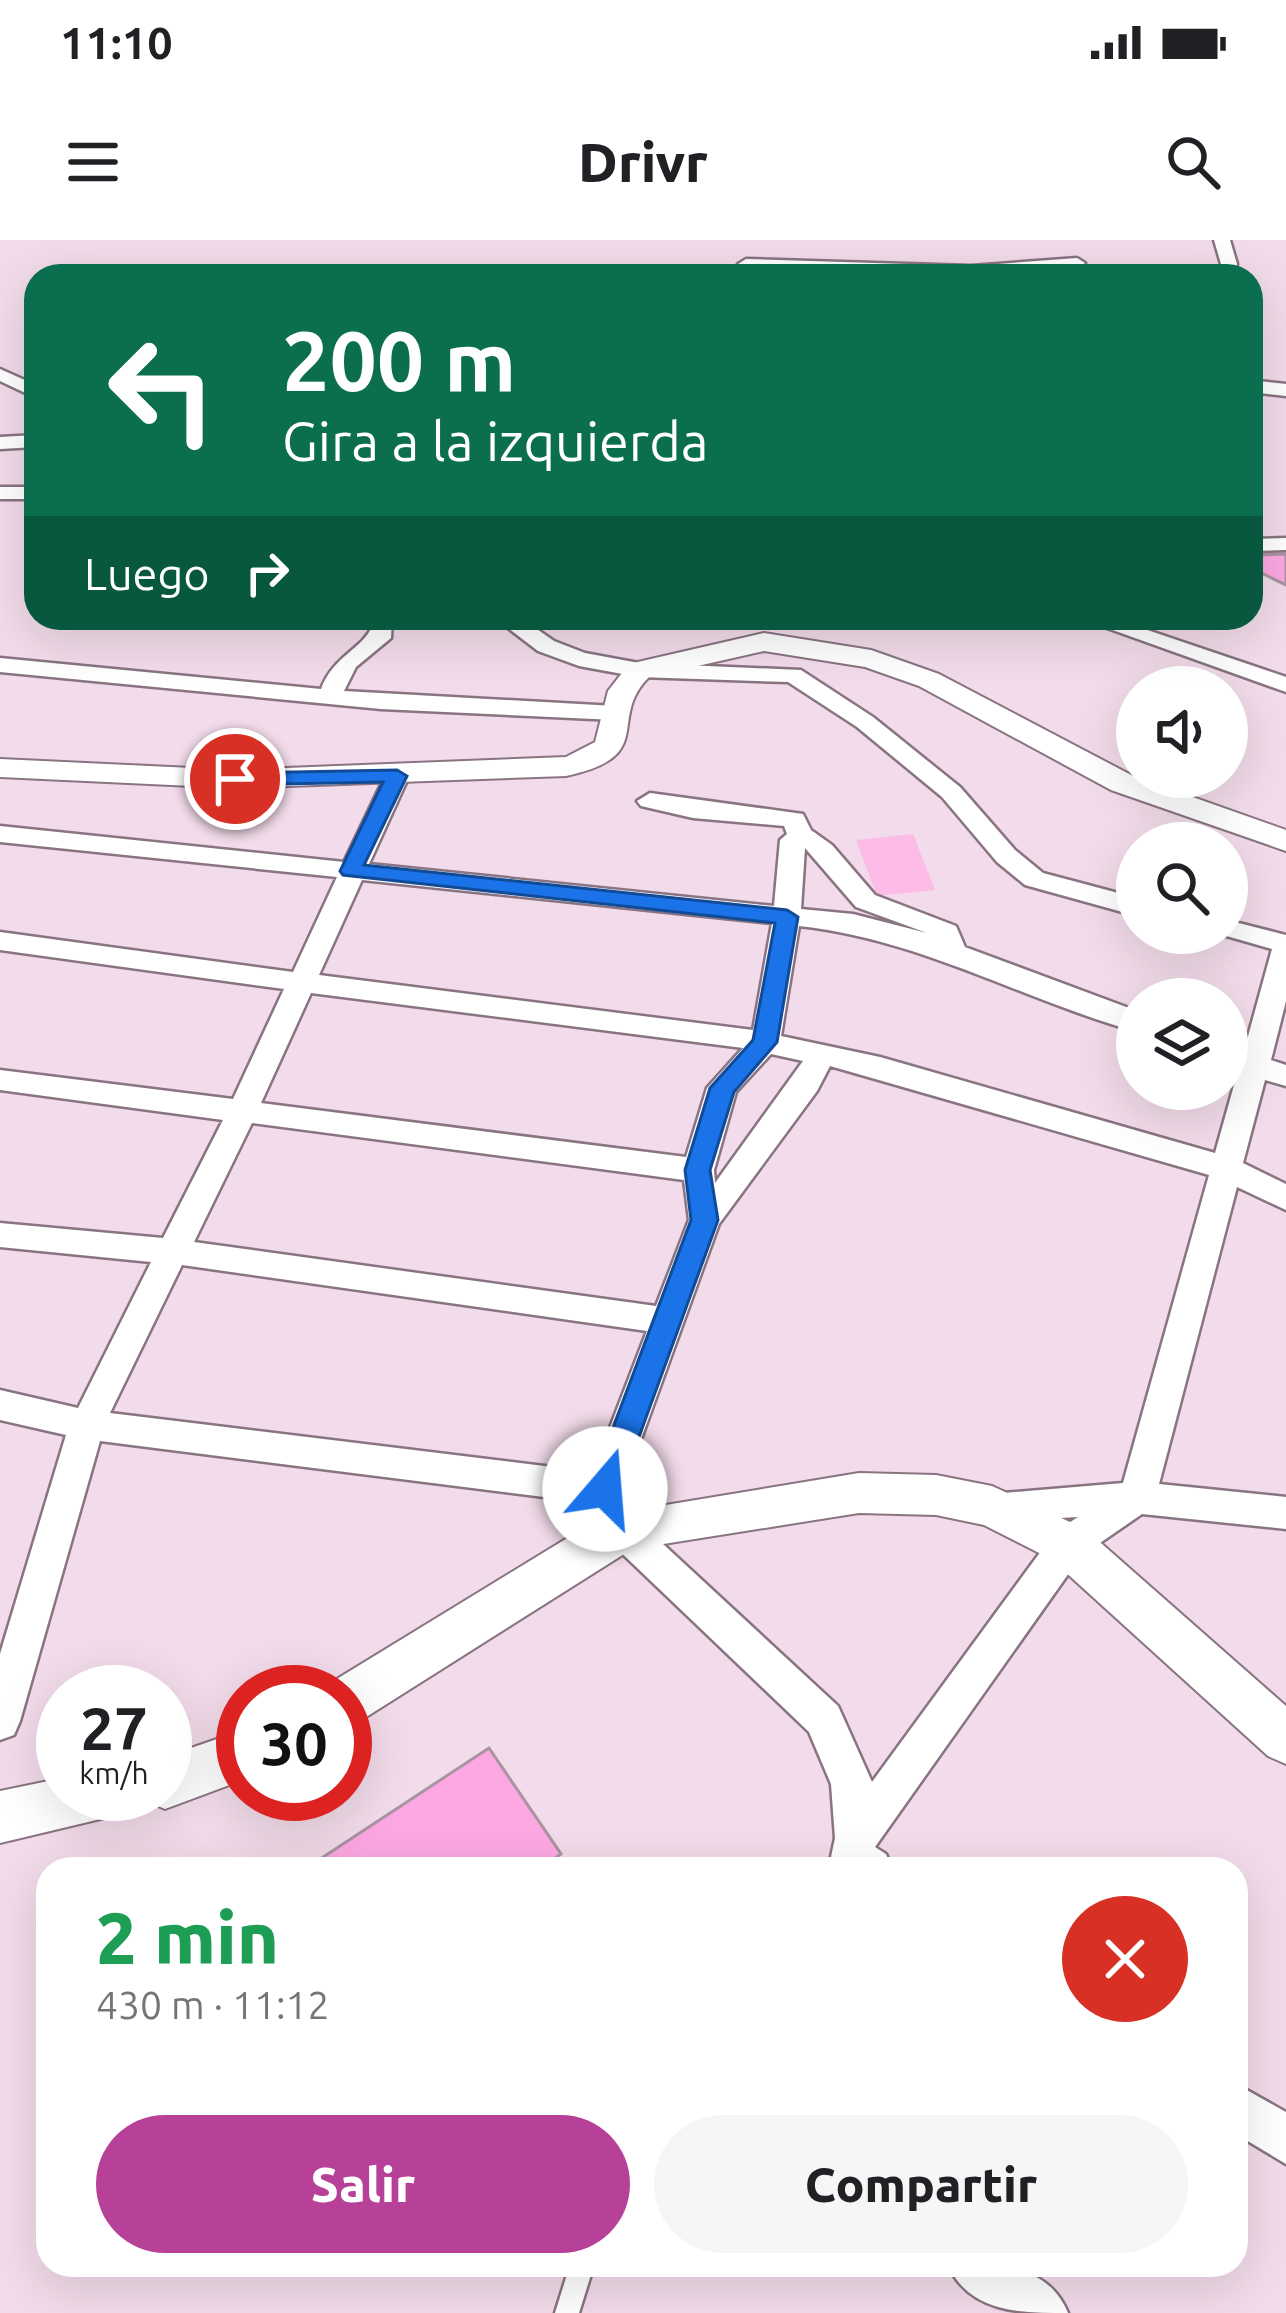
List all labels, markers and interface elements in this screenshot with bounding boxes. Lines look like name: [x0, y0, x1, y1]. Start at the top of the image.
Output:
text: 11:10: [60, 17, 173, 68]
icon: menu: [60, 129, 126, 195]
icon: search: [1160, 129, 1226, 195]
text: Drivr: [578, 132, 708, 192]
icon: left: [84, 312, 240, 468]
text: 200 m: [282, 313, 516, 407]
text: Gira a la izquierda: [282, 411, 709, 471]
icon: right: [234, 540, 300, 606]
text: Luego: [84, 548, 210, 599]
map controls: [1116, 666, 1248, 1110]
button: sound: [1116, 666, 1248, 798]
pin: [184, 728, 286, 830]
icon: arrive: [202, 746, 268, 812]
button: search: [1116, 822, 1248, 954]
button: layers: [1116, 978, 1248, 1110]
position arrow: [542, 1426, 668, 1552]
speed limit sign: 30: [216, 1665, 372, 1821]
text: 27: [80, 1694, 148, 1761]
text: km/h: [79, 1756, 149, 1790]
button: close: [1062, 1896, 1188, 2022]
text: 2 min: [96, 1897, 279, 1978]
text: 430 m · 11:12: [96, 1983, 330, 2026]
button: Salir: [96, 2115, 630, 2253]
button: Compartir: [654, 2115, 1188, 2253]

